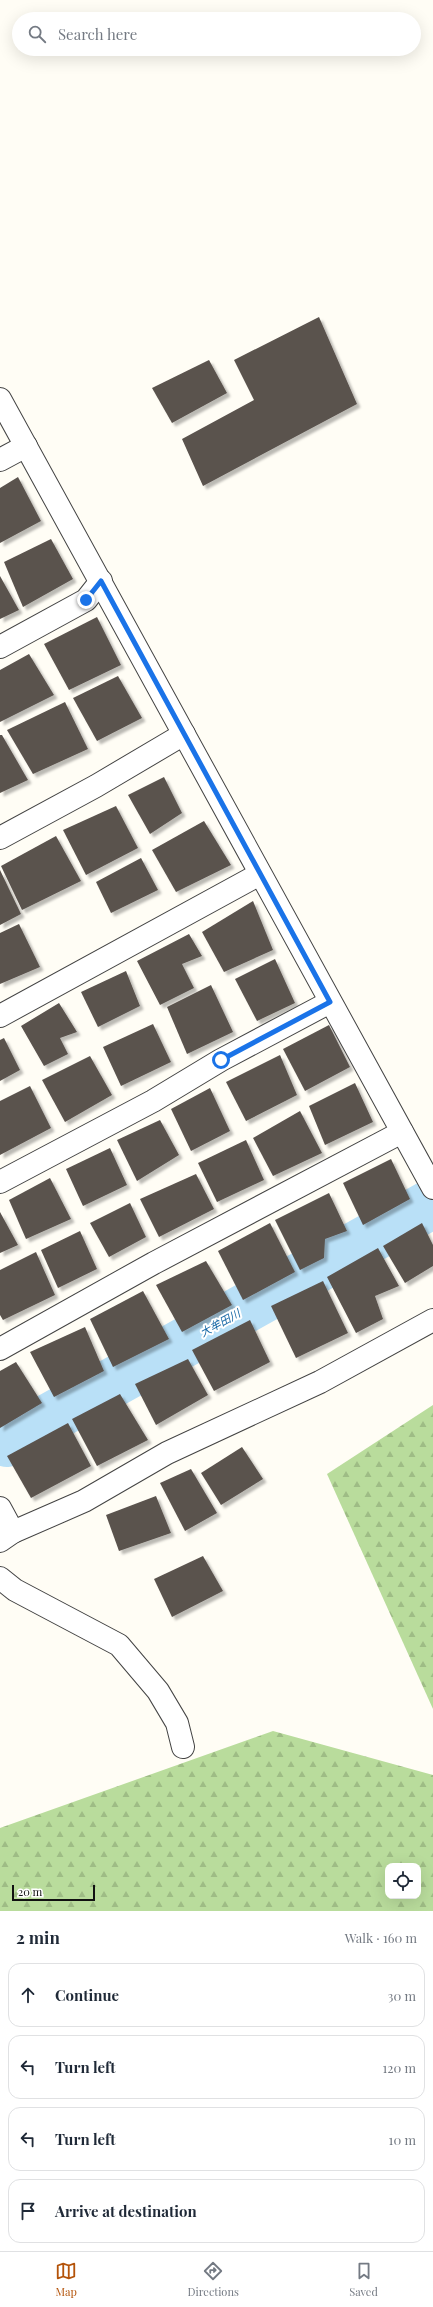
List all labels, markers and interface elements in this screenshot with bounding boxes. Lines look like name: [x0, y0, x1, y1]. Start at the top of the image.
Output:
search box: [12, 12, 421, 56]
icon: search: [26, 23, 48, 45]
text: Search here: [58, 24, 137, 44]
route end: [77, 591, 95, 609]
route start: [212, 1051, 230, 1069]
water label: 大牟田川: [197, 1305, 244, 1340]
map controls: [385, 1863, 421, 1899]
button: locate: [385, 1863, 421, 1899]
scale bar: [12, 1883, 95, 1902]
text: 20 m: [18, 1884, 42, 1899]
text: 2 min: [16, 1926, 60, 1948]
text: Walk · 160 m: [345, 1929, 417, 1946]
icon: ahead: [17, 1984, 39, 2006]
text: Continue: [55, 1985, 119, 2005]
text: 30 m: [388, 1987, 416, 2004]
icon: left: [17, 2056, 39, 2078]
text: Turn left: [55, 2057, 116, 2077]
text: 120 m: [382, 2059, 416, 2076]
icon: left: [17, 2128, 39, 2150]
text: Turn left: [55, 2129, 116, 2149]
text: 10 m: [389, 2131, 416, 2148]
icon: arrive: [17, 2200, 39, 2222]
text: Arrive at destination: [55, 2201, 197, 2221]
tab: Map: [55, 2260, 77, 2299]
tab: Directions: [187, 2260, 239, 2299]
tab: Saved: [349, 2260, 378, 2299]

